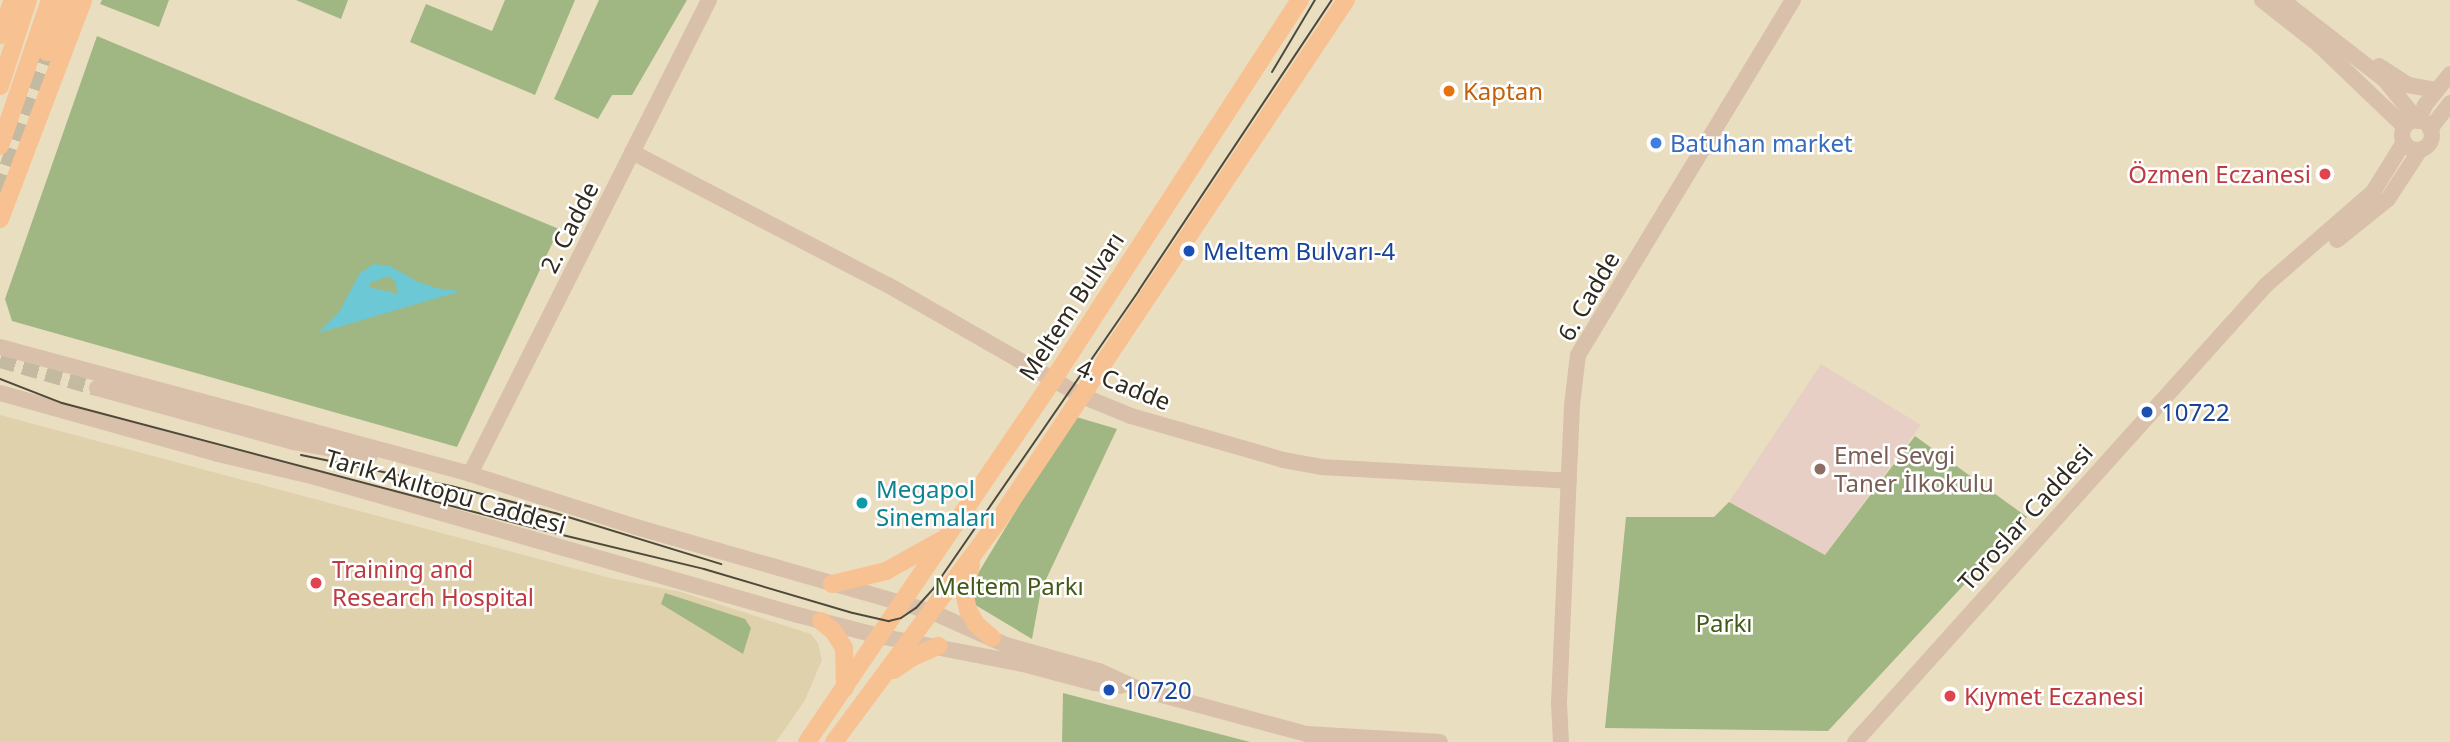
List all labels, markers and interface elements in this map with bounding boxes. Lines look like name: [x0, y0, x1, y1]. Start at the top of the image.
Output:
place label: Kaptan: [1463, 77, 1543, 105]
marker: Kaptan: [1441, 83, 1457, 99]
place label: Batuhan market: [1670, 129, 1853, 157]
marker: Batuhan market: [1648, 135, 1664, 151]
place label: Özmen Eczanesi: [2128, 160, 2311, 188]
marker: Özmen Eczanesi: [2317, 166, 2333, 182]
street label: 2. Cadde: [534, 177, 604, 277]
street label: Meltem Bulvarı: [1012, 227, 1130, 385]
place label: Meltem Bulvarı-4: [1203, 237, 1395, 265]
marker: Meltem Bulvarı-4: [1181, 243, 1197, 259]
street label: 6. Cadde: [1551, 246, 1625, 346]
street label: 4. Cadde: [1073, 352, 1175, 416]
place label: 10722: [2161, 398, 2230, 426]
marker: 10722: [2139, 404, 2155, 420]
street label: Toroslar Caddesi: [1952, 438, 2098, 596]
place label: Emel Sevgi Taner İlkokulu: [1834, 441, 1994, 497]
street label: Tarık Akıltopu Caddesi: [322, 443, 570, 539]
marker: Emel Sevgi Taner İlkokulu: [1812, 461, 1828, 477]
place label: Megapol Sinemaları: [876, 475, 995, 531]
marker: Megapol Sinemaları: [854, 495, 870, 511]
place label: Training and Research Hospital: [332, 555, 534, 611]
park label: Meltem Parkı: [934, 572, 1084, 600]
marker: Training and Research Hospital: [306, 573, 326, 593]
park label: Parkı: [1696, 609, 1752, 637]
place label: 10720: [1123, 676, 1192, 704]
marker: 10720: [1101, 682, 1117, 698]
place label: Kıymet Eczanesi: [1964, 682, 2144, 710]
marker: Kıymet Eczanesi: [1942, 688, 1958, 704]

